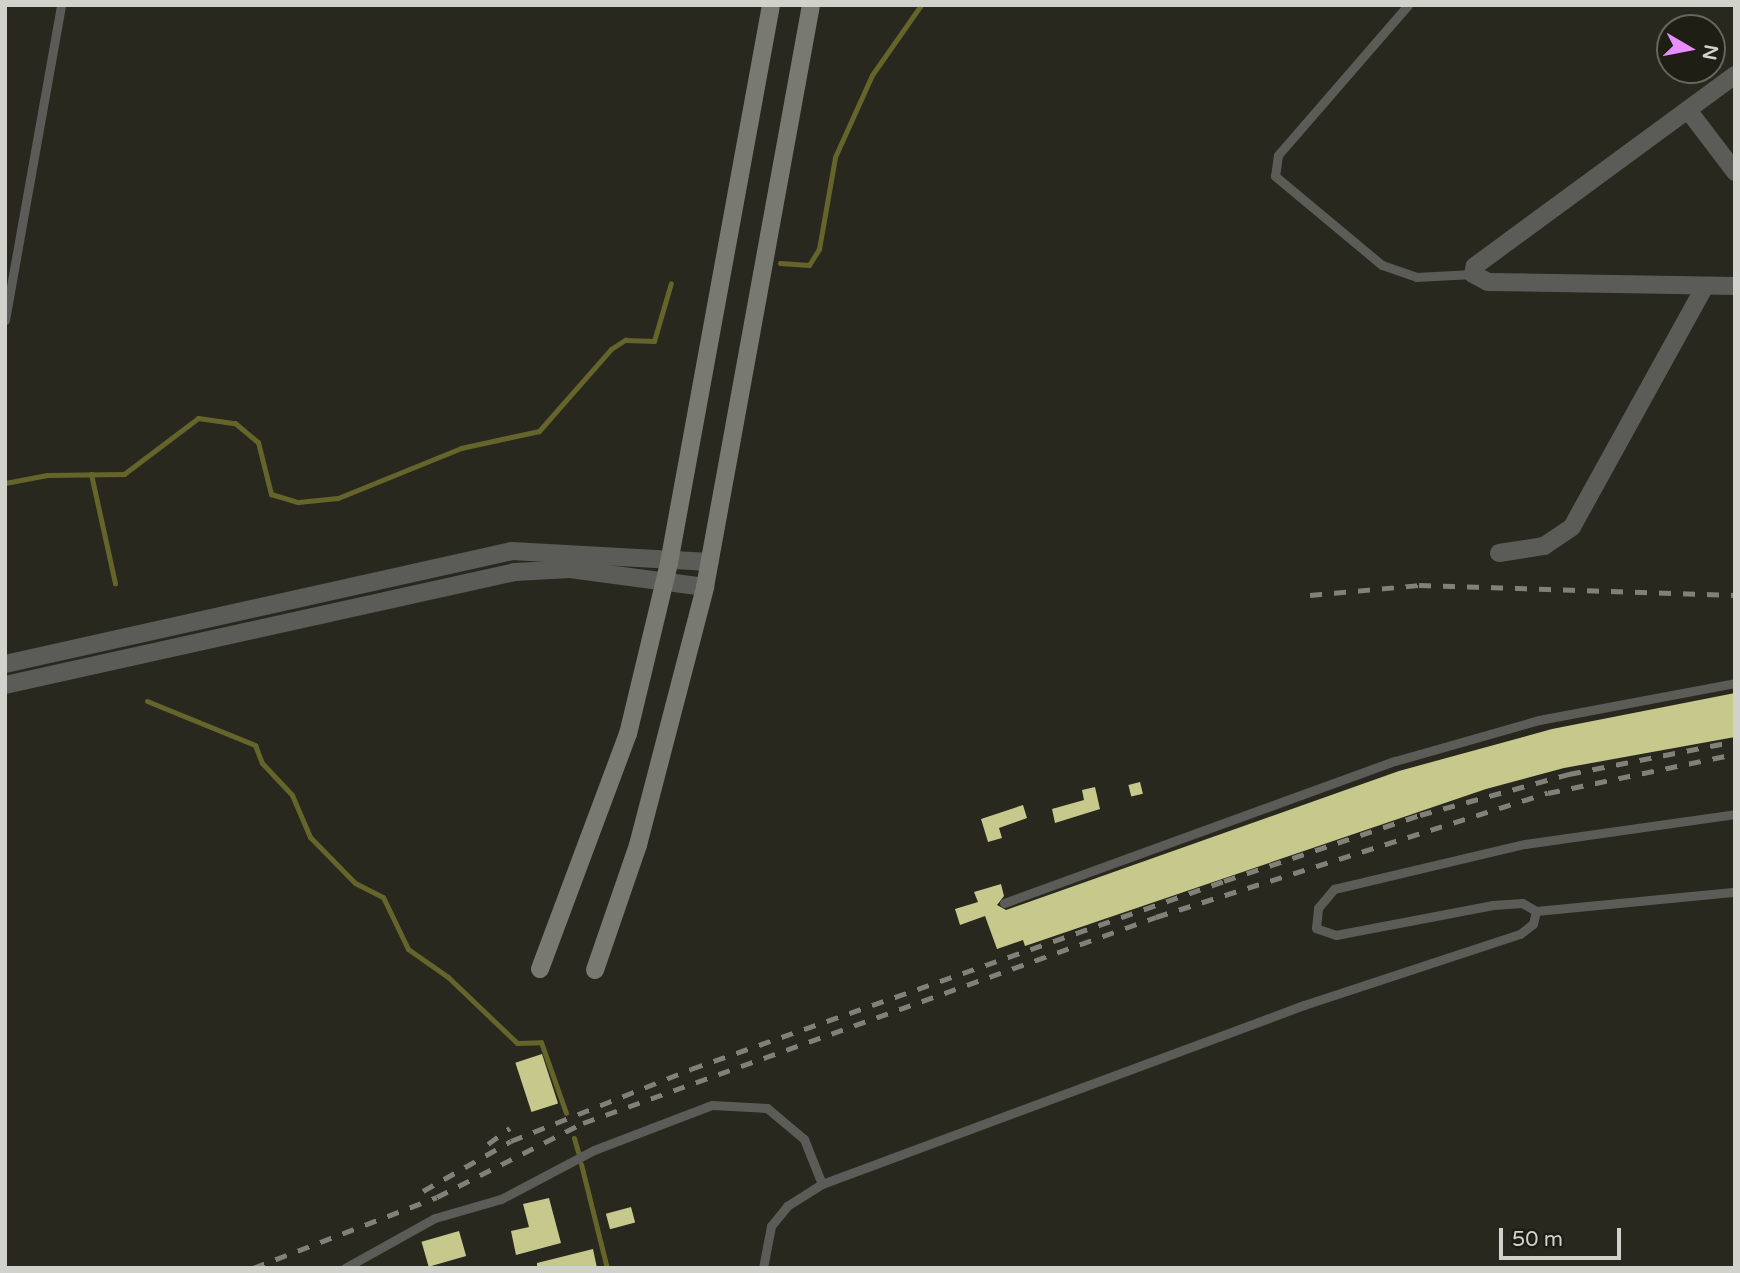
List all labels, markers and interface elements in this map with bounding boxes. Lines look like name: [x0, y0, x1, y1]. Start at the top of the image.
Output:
north arrow: [1656, 14, 1726, 84]
text: N: [1698, 43, 1722, 62]
scale bar: [1502, 1214, 1624, 1258]
text: 50 m: [1512, 1227, 1563, 1252]

